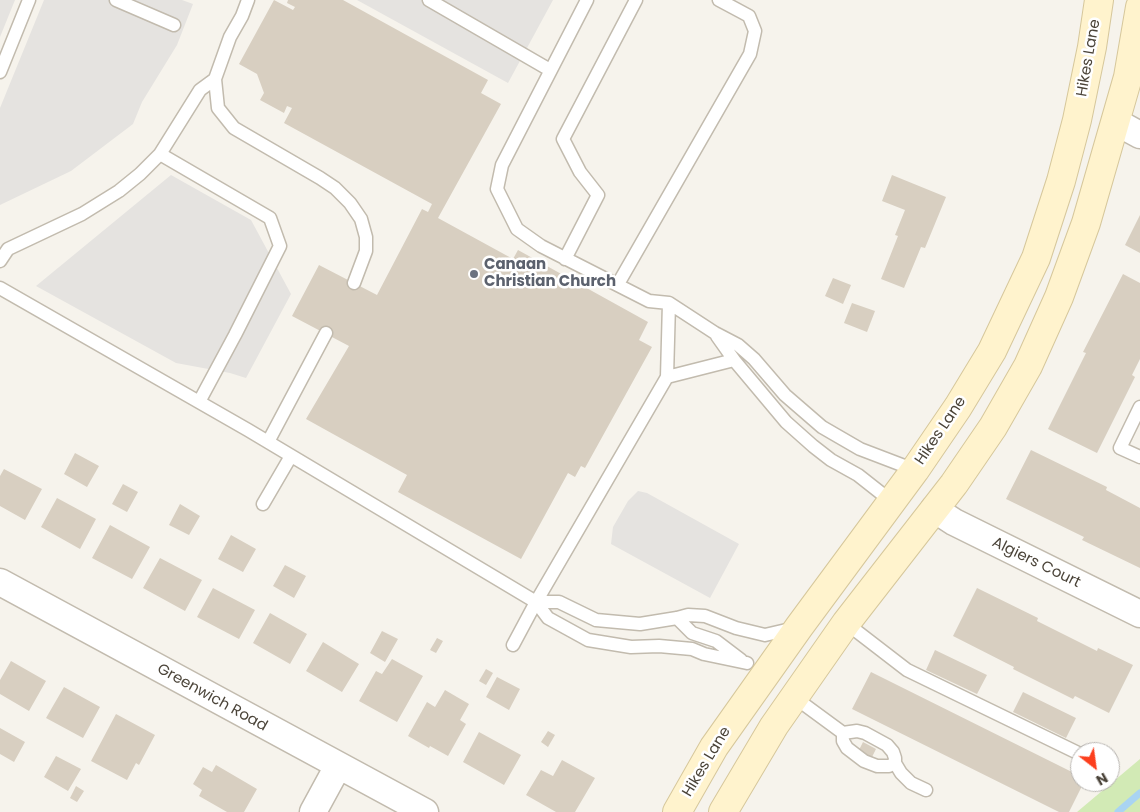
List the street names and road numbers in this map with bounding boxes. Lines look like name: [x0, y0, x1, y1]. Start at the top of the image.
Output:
street label: Hikes Lane: [1073, 18, 1105, 98]
street label: Hikes Lane: [912, 393, 970, 469]
street label: Algiers Court: [989, 534, 1083, 592]
street label: Greenwich Road: [154, 660, 270, 736]
street label: Hikes Lane: [679, 724, 735, 800]

